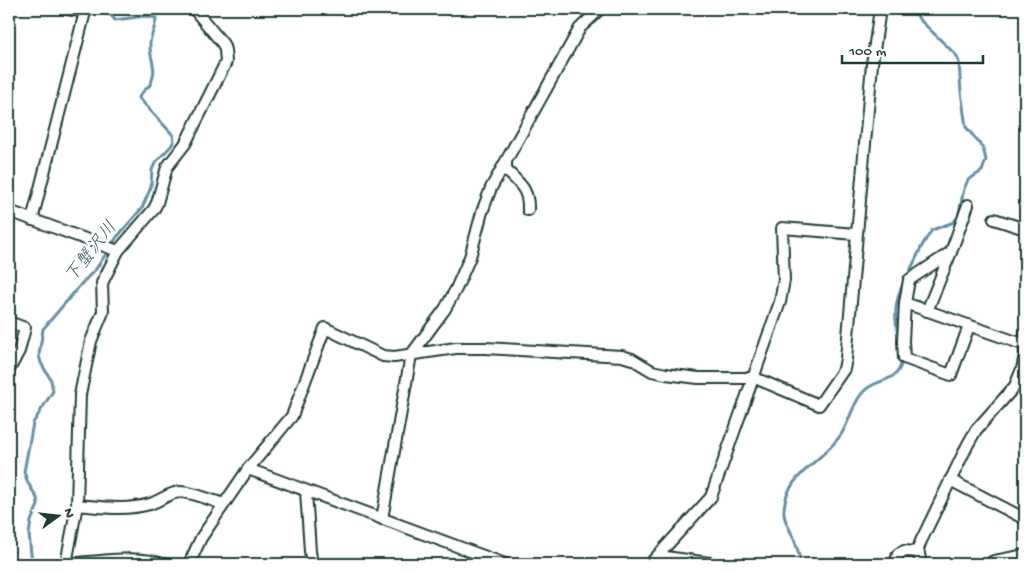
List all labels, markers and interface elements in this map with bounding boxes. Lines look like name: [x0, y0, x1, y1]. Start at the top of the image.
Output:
scale bar: [842, 32, 983, 64]
text: 100 m: [848, 43, 887, 61]
water label: 下蟹沢川: [61, 217, 122, 287]
north arrow: [32, 490, 82, 540]
text: N: [59, 507, 78, 520]

